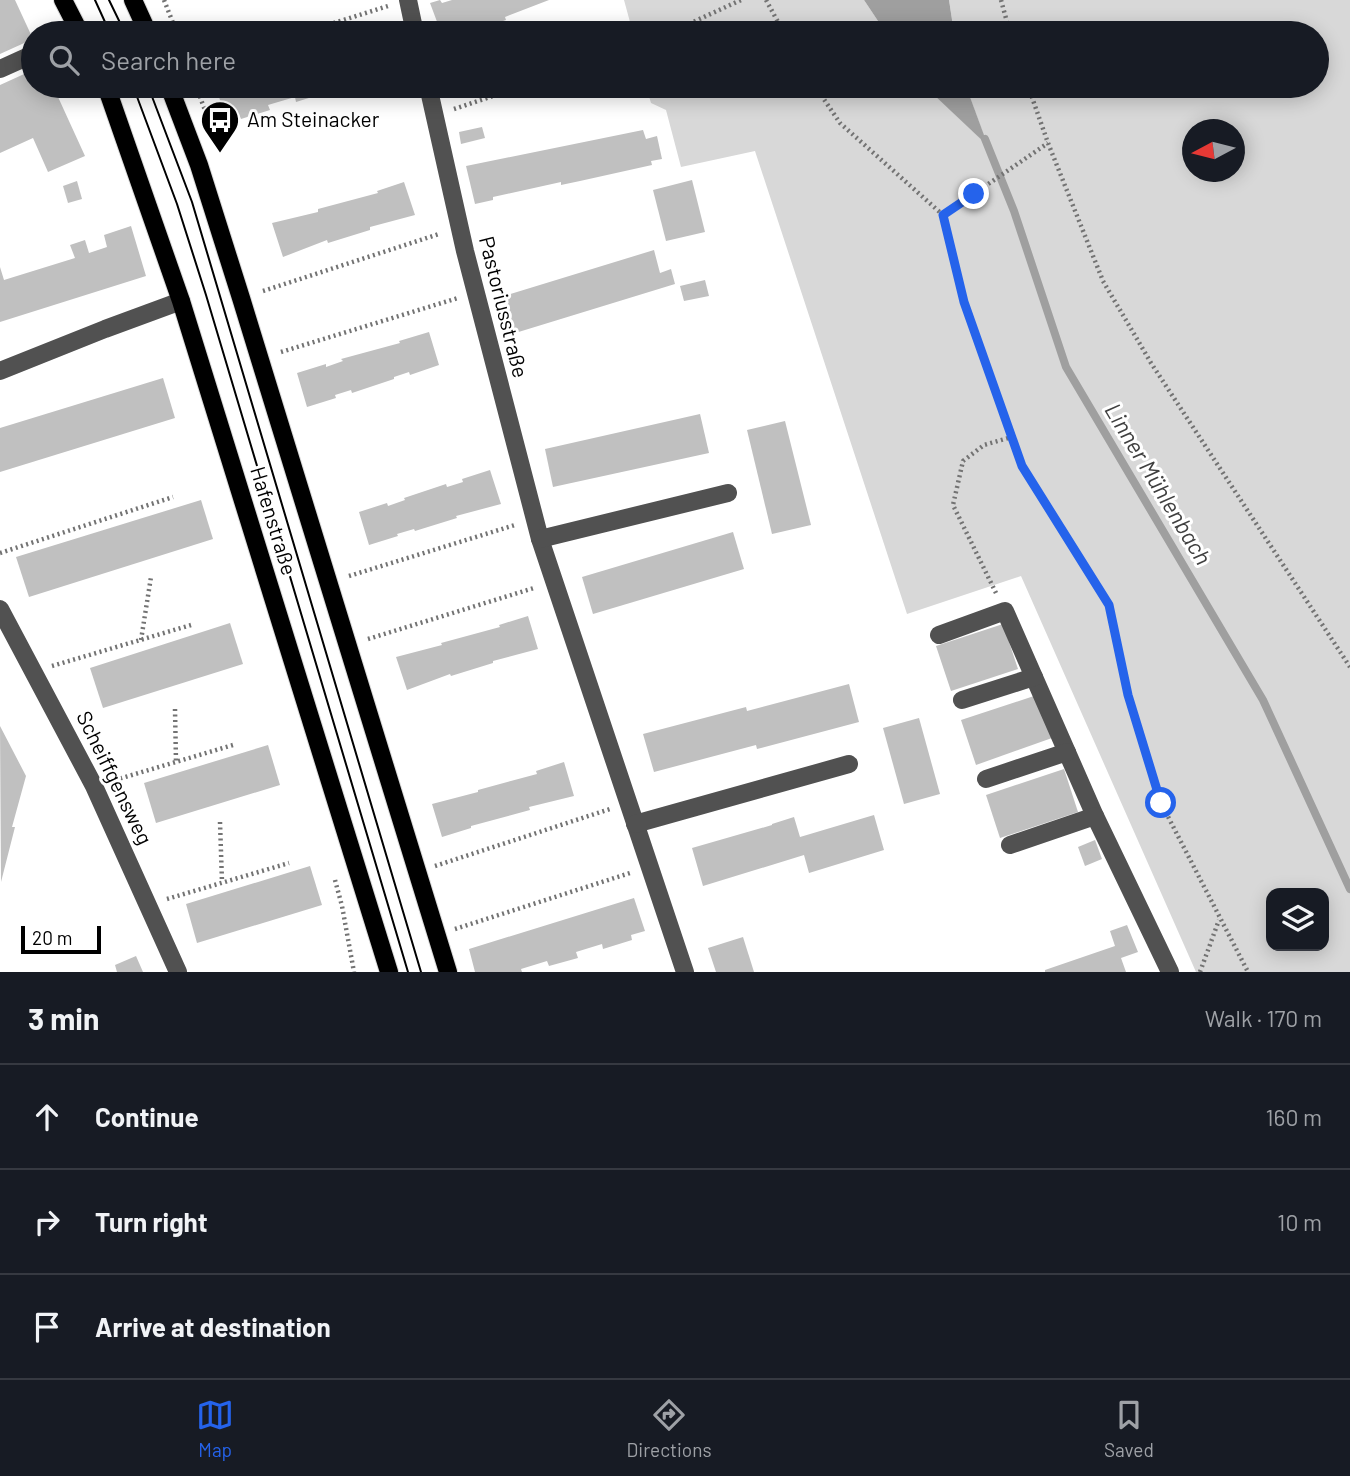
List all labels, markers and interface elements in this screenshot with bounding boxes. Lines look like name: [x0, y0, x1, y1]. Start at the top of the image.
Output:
search box: [21, 21, 1329, 98]
icon: search: [45, 41, 83, 79]
text: Search here: [101, 44, 236, 75]
bus stop icon: Am Steinacker: [199, 99, 241, 154]
place label: Am Steinacker: [247, 106, 380, 131]
north arrow: [1182, 119, 1245, 182]
route end: [958, 178, 989, 209]
street label: Pastoriusstraße: [475, 233, 534, 380]
water label: Linner Mühlenbach: [1100, 398, 1218, 569]
street label: Hafenstraße: [246, 463, 303, 578]
street label: Scheiffgensweg: [72, 707, 158, 848]
route start: [1145, 787, 1176, 818]
map controls: [1266, 888, 1329, 951]
button: layers: [1266, 888, 1329, 951]
scale bar: [21, 923, 102, 955]
text: 20 m: [32, 926, 72, 949]
text: 3 min: [28, 1000, 99, 1036]
text: Walk · 170 m: [1205, 1004, 1322, 1032]
icon: ahead: [28, 1098, 66, 1136]
text: Continue: [95, 1101, 199, 1132]
text: 160 m: [1265, 1103, 1322, 1131]
icon: right: [28, 1203, 66, 1241]
text: Turn right: [95, 1206, 208, 1237]
text: 10 m: [1277, 1208, 1322, 1236]
icon: arrive: [28, 1308, 66, 1346]
text: Arrive at destination: [95, 1311, 331, 1342]
tab: Map: [196, 1396, 234, 1461]
tab: Directions: [627, 1396, 712, 1461]
tab: Saved: [1104, 1396, 1154, 1461]

